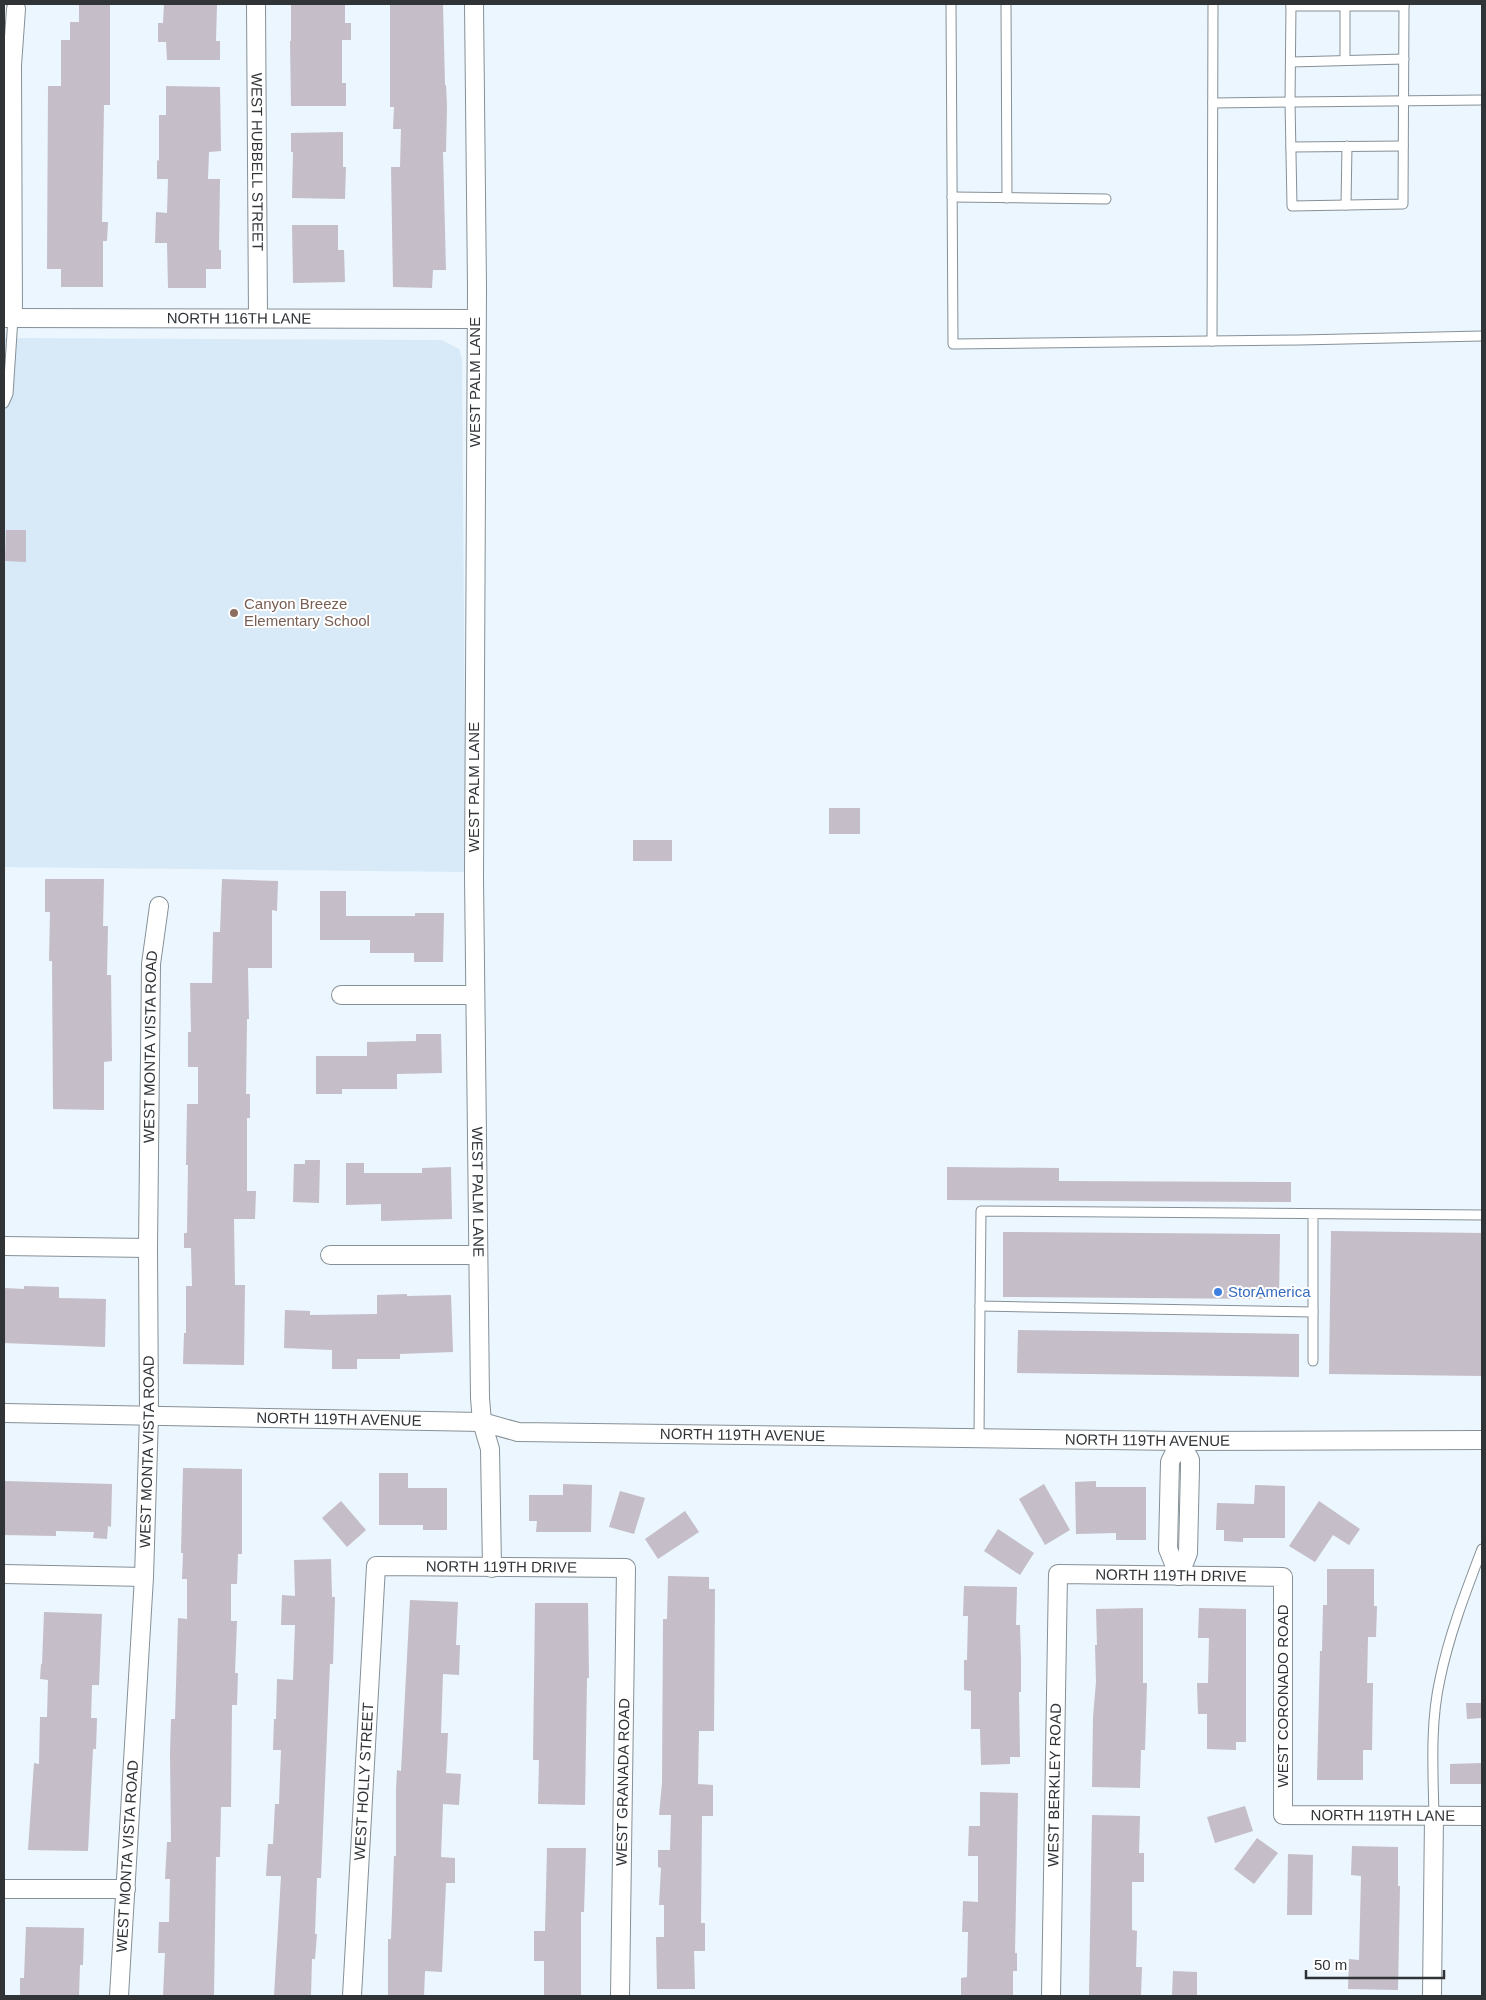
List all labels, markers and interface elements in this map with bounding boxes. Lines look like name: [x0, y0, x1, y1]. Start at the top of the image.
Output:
street label: WEST HUBBELL STREET: [248, 73, 267, 251]
street label: NORTH 116TH LANE: [167, 309, 311, 327]
street label: WEST PALM LANE: [466, 317, 483, 447]
place label: Canyon Breeze Elementary School: [244, 595, 370, 629]
marker: Canyon Breeze Elementary School: [228, 607, 240, 619]
street label: WEST PALM LANE: [465, 722, 482, 852]
street label: WEST MONTA VISTA ROAD: [140, 949, 161, 1143]
street label: WEST PALM LANE: [469, 1127, 487, 1257]
place label: StorAmerica: [1228, 1283, 1311, 1300]
marker: StorAmerica: [1212, 1286, 1224, 1298]
street label: WEST MONTA VISTA ROAD: [136, 1355, 157, 1548]
street label: NORTH 119TH AVENUE: [256, 1409, 422, 1429]
street label: NORTH 119TH AVENUE: [660, 1425, 825, 1444]
street label: NORTH 119TH AVENUE: [1065, 1430, 1230, 1449]
street label: NORTH 119TH DRIVE: [426, 1557, 577, 1576]
street label: NORTH 119TH DRIVE: [1095, 1565, 1247, 1585]
street label: WEST CORONADO ROAD: [1274, 1604, 1291, 1788]
street label: WEST GRANADA ROAD: [613, 1698, 632, 1866]
street label: WEST HOLLY STREET: [351, 1702, 376, 1861]
street label: WEST BERKLEY ROAD: [1044, 1703, 1064, 1867]
street label: WEST MONTA VISTA ROAD: [113, 1759, 141, 1953]
street label: NORTH 119TH LANE: [1311, 1806, 1455, 1824]
scale bar: [1306, 1948, 1444, 1980]
text: 50 m: [1314, 1956, 1347, 1973]

